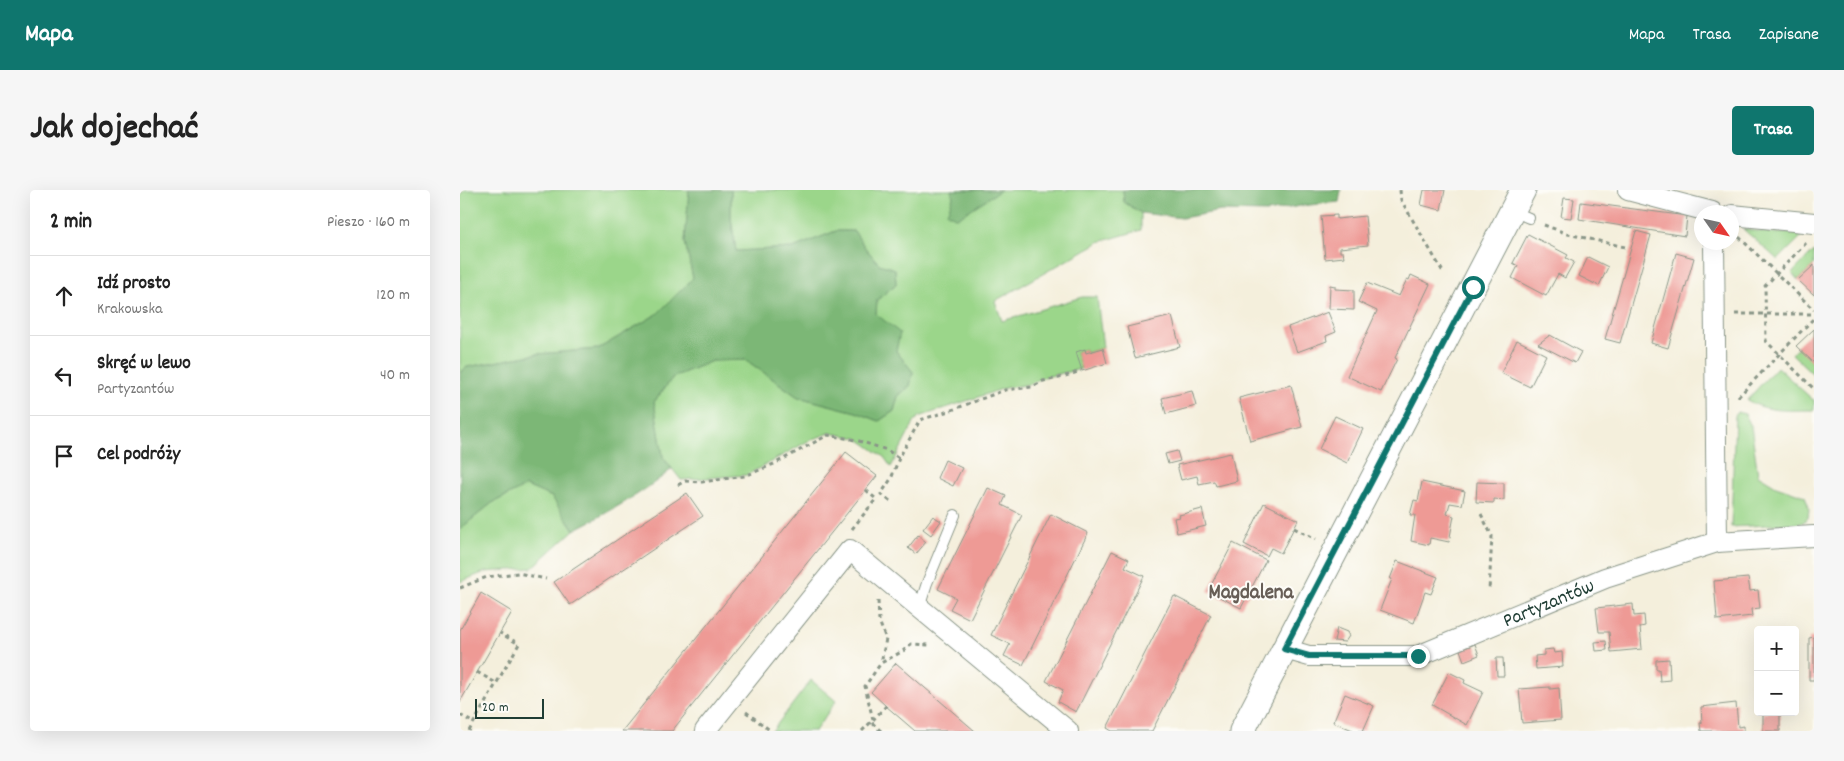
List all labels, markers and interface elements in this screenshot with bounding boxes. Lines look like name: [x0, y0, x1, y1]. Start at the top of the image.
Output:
text: Mapa: [25, 18, 73, 52]
text: Mapa: [1629, 23, 1664, 48]
text: Trasa: [1692, 23, 1731, 48]
text: Zapisane: [1759, 23, 1819, 48]
text: Jak dojechać: [30, 105, 199, 155]
button: Trasa: [1732, 106, 1814, 155]
north arrow: [1694, 205, 1739, 250]
text: 2 min: [50, 208, 92, 238]
text: Pieszo · 160 m: [327, 211, 410, 234]
text: Idź prosto: [97, 271, 170, 298]
route start: [1462, 276, 1485, 299]
icon: ahead: [50, 282, 78, 310]
text: 120 m: [376, 284, 410, 307]
text: Krakowska: [97, 298, 163, 321]
text: Skręć w lewo: [97, 351, 191, 378]
icon: left: [50, 362, 78, 390]
text: 40 m: [380, 364, 410, 387]
text: Partyzantów: [97, 378, 174, 401]
icon: arrive: [50, 442, 78, 470]
text: Cel podróży: [97, 442, 180, 469]
street label: Partyzantów: [1499, 573, 1599, 636]
district label: Magdalena: [1209, 579, 1295, 609]
map controls: [1754, 626, 1799, 716]
button: +: [1754, 626, 1799, 671]
route end: [1407, 645, 1430, 668]
button: −: [1754, 671, 1799, 716]
scale bar: [475, 696, 544, 719]
text: 20 m: [482, 698, 509, 718]

